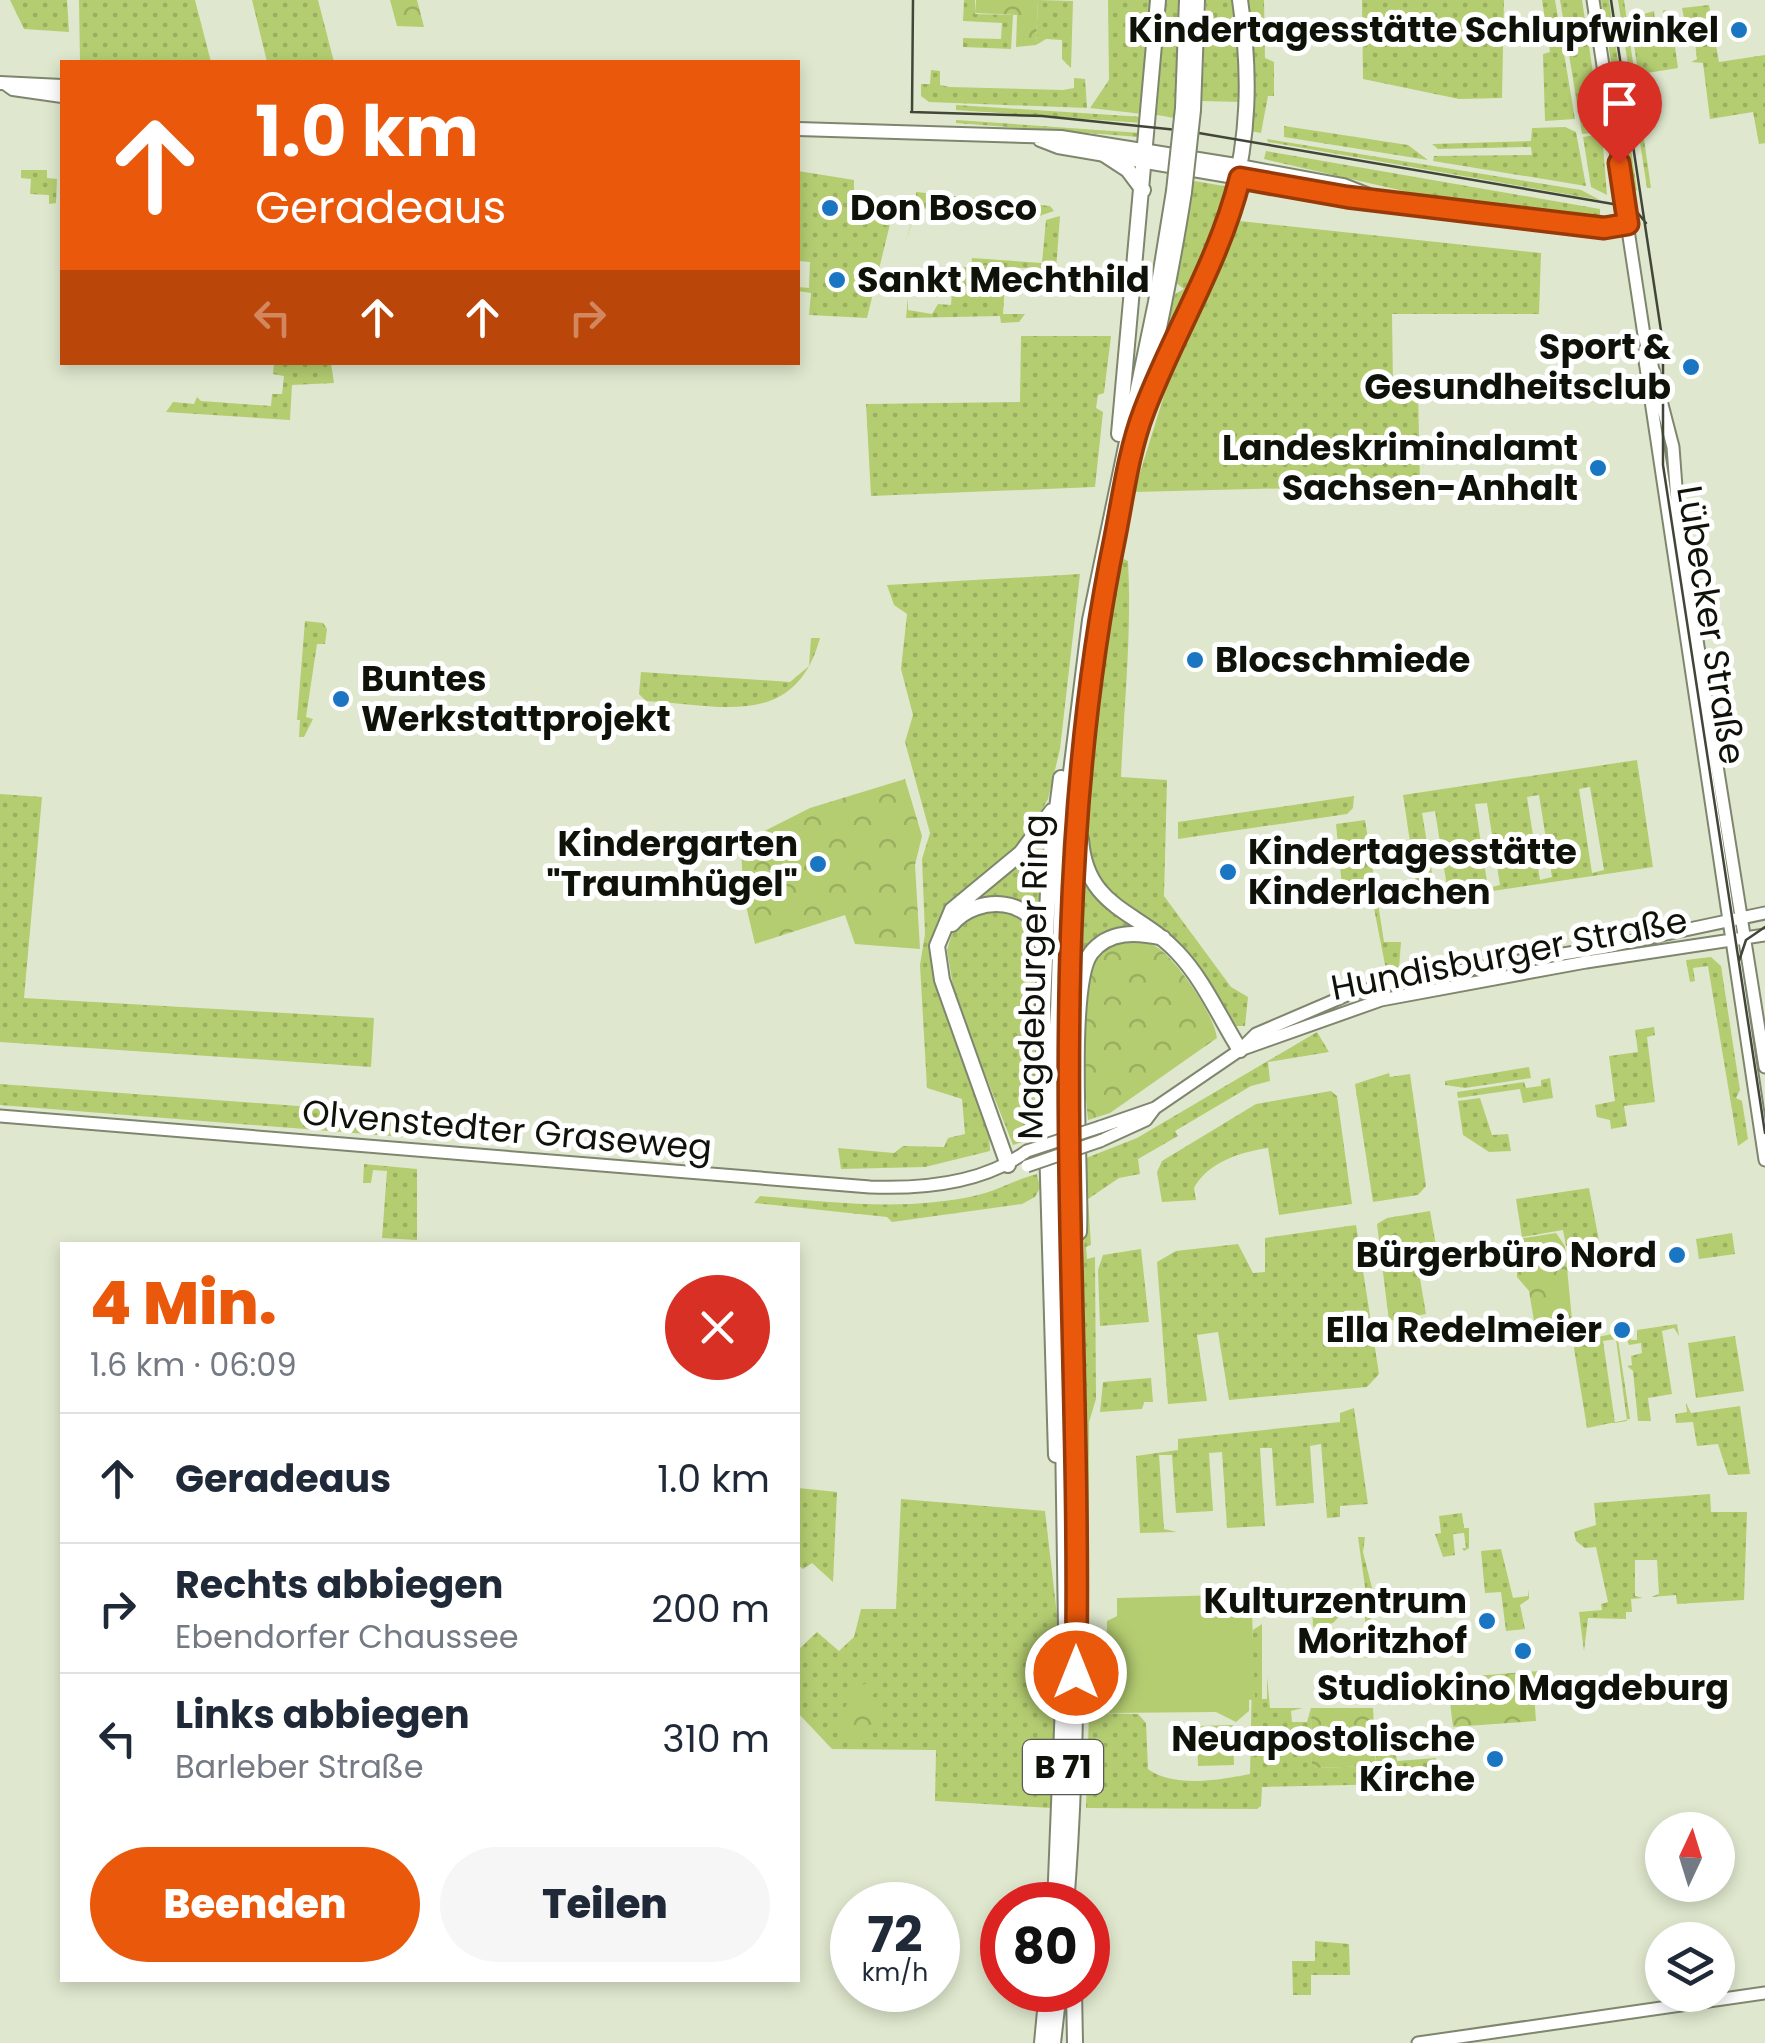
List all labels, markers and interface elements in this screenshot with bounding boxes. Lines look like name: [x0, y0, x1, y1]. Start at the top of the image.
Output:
place label: Kindertagesstätte Schlupfwinkel: [1128, 5, 1719, 54]
marker: Kindertagesstätte Schlupfwinkel: [1728, 19, 1750, 41]
pin: [1577, 61, 1662, 164]
icon: arrive: [1592, 76, 1647, 131]
text: 1.0 km: [255, 82, 479, 181]
icon: ahead: [90, 100, 220, 230]
text: Geradeaus: [255, 176, 506, 239]
place label: Don Bosco: [850, 183, 1037, 232]
marker: Don Bosco: [819, 197, 841, 219]
place label: Sankt Mechthild: [857, 255, 1150, 304]
marker: Sankt Mechthild: [826, 269, 848, 291]
icon: left: [245, 290, 300, 345]
icon: ahead: [350, 290, 405, 345]
icon: ahead: [455, 290, 510, 345]
icon: right: [560, 290, 615, 345]
place label: Sport & Gesundheitsclub: [1364, 322, 1671, 411]
marker: Sport & Gesundheitsclub: [1680, 356, 1702, 378]
place label: Landeskriminalamt Sachsen-Anhalt: [1222, 423, 1578, 512]
marker: Landeskriminalamt Sachsen-Anhalt: [1587, 457, 1609, 479]
street label: Lübecker Straße: [1665, 482, 1758, 768]
place label: Blocschmiede: [1215, 635, 1470, 684]
marker: Blocschmiede: [1184, 649, 1206, 671]
place label: Buntes Werkstattprojekt: [361, 654, 671, 743]
marker: Buntes Werkstattprojekt: [330, 688, 352, 710]
street label: Magdeburger Ring: [1005, 814, 1060, 1140]
place label: Kindergarten "Traumhügel": [546, 819, 798, 908]
place label: Kindertagesstätte Kinderlachen: [1248, 827, 1577, 916]
marker: Kindergarten "Traumhügel": [807, 853, 829, 875]
marker: Kindertagesstätte Kinderlachen: [1217, 861, 1239, 883]
street label: Hundisburger Straße: [1327, 895, 1691, 1012]
street label: Olvenstedter Graseweg: [300, 1087, 714, 1172]
place label: Bürgerbüro Nord: [1356, 1230, 1657, 1279]
marker: Bürgerbüro Nord: [1666, 1244, 1688, 1266]
text: 4 Min.: [90, 1261, 277, 1345]
button: close: [665, 1275, 770, 1380]
place label: Ella Redelmeier: [1326, 1305, 1602, 1354]
marker: Ella Redelmeier: [1611, 1319, 1633, 1341]
text: 1.6 km · 06:09: [90, 1342, 297, 1387]
icon: ahead: [90, 1451, 145, 1506]
text: Geradeaus: [175, 1452, 391, 1505]
text: 1.0 km: [657, 1452, 770, 1505]
text: Rechts abbiegen: [175, 1558, 503, 1611]
place label: Kulturzentrum Moritzhof: [1204, 1576, 1467, 1665]
icon: right: [90, 1581, 145, 1636]
text: 200 m: [651, 1582, 770, 1635]
marker: Kulturzentrum Moritzhof: [1476, 1610, 1498, 1632]
text: Ebendorfer Chaussee: [175, 1614, 519, 1659]
position arrow: [1024, 1621, 1128, 1725]
marker: Studiokino Magdeburg: [1512, 1640, 1534, 1662]
place label: Studiokino Magdeburg: [1317, 1663, 1729, 1712]
text: Links abbiegen: [175, 1688, 470, 1741]
icon: left: [90, 1711, 145, 1766]
text: 310 m: [662, 1712, 770, 1765]
place label: Neuapostolische Kirche: [1171, 1714, 1475, 1803]
road number: B 71: [1023, 1740, 1103, 1794]
text: Barleber Straße: [175, 1744, 423, 1789]
marker: Neuapostolische Kirche: [1484, 1748, 1506, 1770]
north arrow: [1645, 1812, 1735, 1902]
map controls: [1645, 1812, 1735, 2012]
button: Beenden: [90, 1847, 420, 1962]
button: Teilen: [440, 1847, 770, 1962]
speed limit sign: 80: [980, 1882, 1110, 2012]
text: 72: [867, 1899, 923, 1970]
button: layers: [1645, 1922, 1735, 2012]
text: km/h: [862, 1955, 928, 1990]

